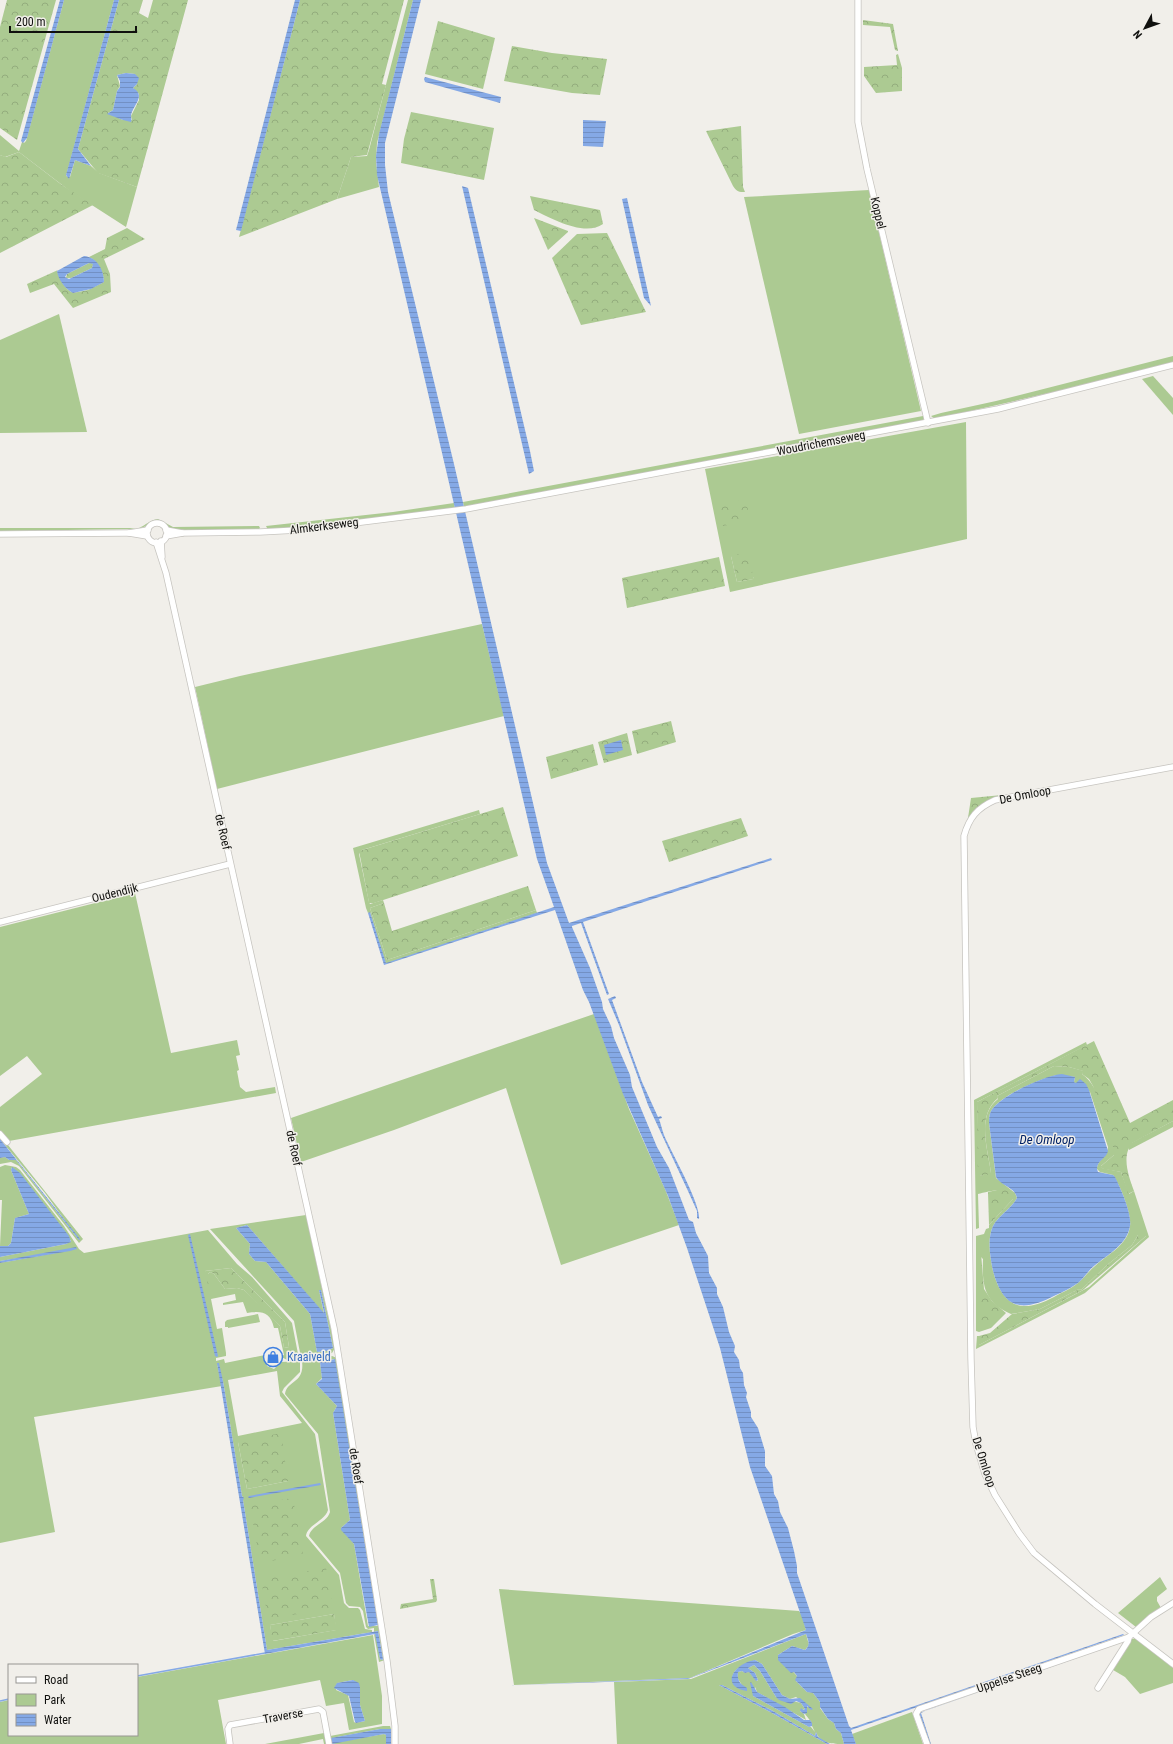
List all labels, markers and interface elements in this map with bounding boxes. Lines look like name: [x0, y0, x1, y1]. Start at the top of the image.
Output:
scale bar: [10, 8, 136, 34]
north arrow: [1125, 8, 1165, 48]
text: 200 m: [16, 15, 46, 29]
text: N: [1131, 27, 1145, 41]
street label: Koppel: [868, 196, 888, 230]
street label: Woudrichemseweg: [776, 428, 866, 458]
street label: Almkerkseweg: [289, 515, 359, 537]
street label: De Omloop: [998, 783, 1052, 807]
street label: de Roef: [212, 813, 234, 851]
street label: Oudendijk: [90, 880, 140, 906]
street label: de Roef: [283, 1129, 305, 1167]
water label: De Omloop: [1020, 1132, 1074, 1147]
shop icon: Kraaiveld: [262, 1346, 284, 1368]
place label: Kraaiveld: [287, 1350, 331, 1364]
street label: De Omloop: [969, 1435, 999, 1489]
street label: de Roef: [346, 1447, 366, 1485]
street label: Uppelse Steeg: [975, 1660, 1043, 1696]
legend: [8, 1664, 138, 1736]
text: Road: [44, 1673, 68, 1687]
text: Park: [44, 1693, 66, 1707]
street label: Traverse: [262, 1706, 304, 1726]
text: Water: [44, 1713, 72, 1727]

